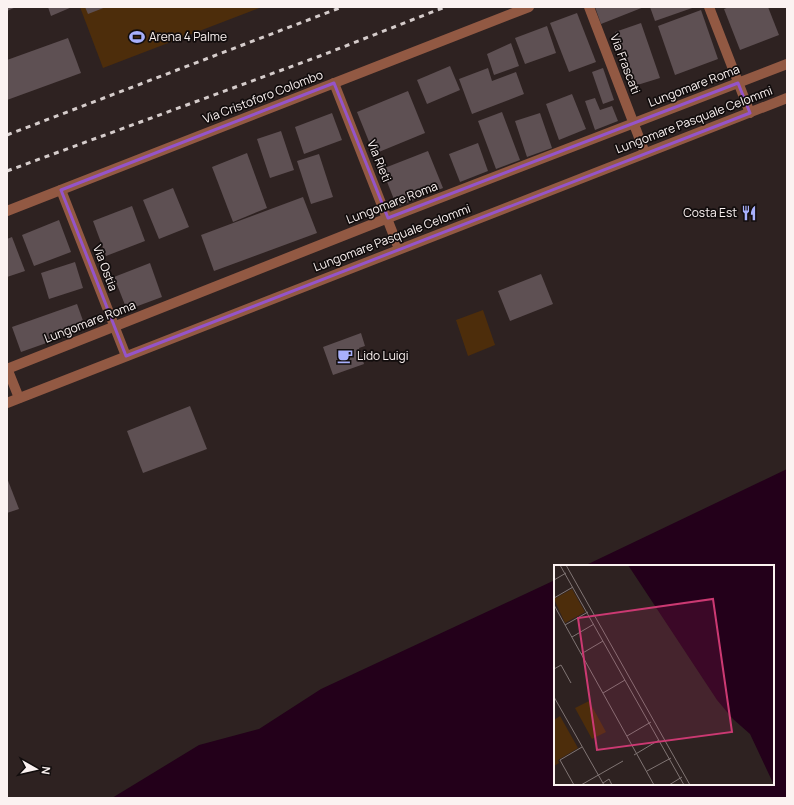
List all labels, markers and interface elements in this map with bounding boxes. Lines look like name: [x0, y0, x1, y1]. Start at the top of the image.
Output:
sports icon: Arena 4 Palme: [128, 28, 146, 46]
place label: Arena 4 Palme: [149, 28, 227, 45]
street label: Via Frascati: [606, 31, 645, 96]
street label: Lungomare Roma: [646, 60, 742, 111]
street label: Via Cristoforo Colombo: [200, 66, 325, 127]
street label: Lungomare Pasquale Celommi: [613, 82, 775, 157]
street label: Via Rieti: [363, 137, 396, 184]
street label: Lungomare Roma: [344, 177, 440, 228]
street label: Lungomare Pasquale Celommi: [311, 200, 473, 275]
place label: Costa Est: [683, 204, 737, 221]
restaurant icon: Costa Est: [740, 204, 758, 222]
street label: Via Ostia: [89, 242, 122, 293]
street label: Lungomare Roma: [42, 296, 138, 347]
cafe icon: Lido Luigi: [336, 347, 354, 365]
place label: Lido Luigi: [357, 347, 409, 364]
inset map: [554, 565, 774, 785]
north arrow: [16, 749, 56, 789]
text: N: [38, 766, 54, 776]

